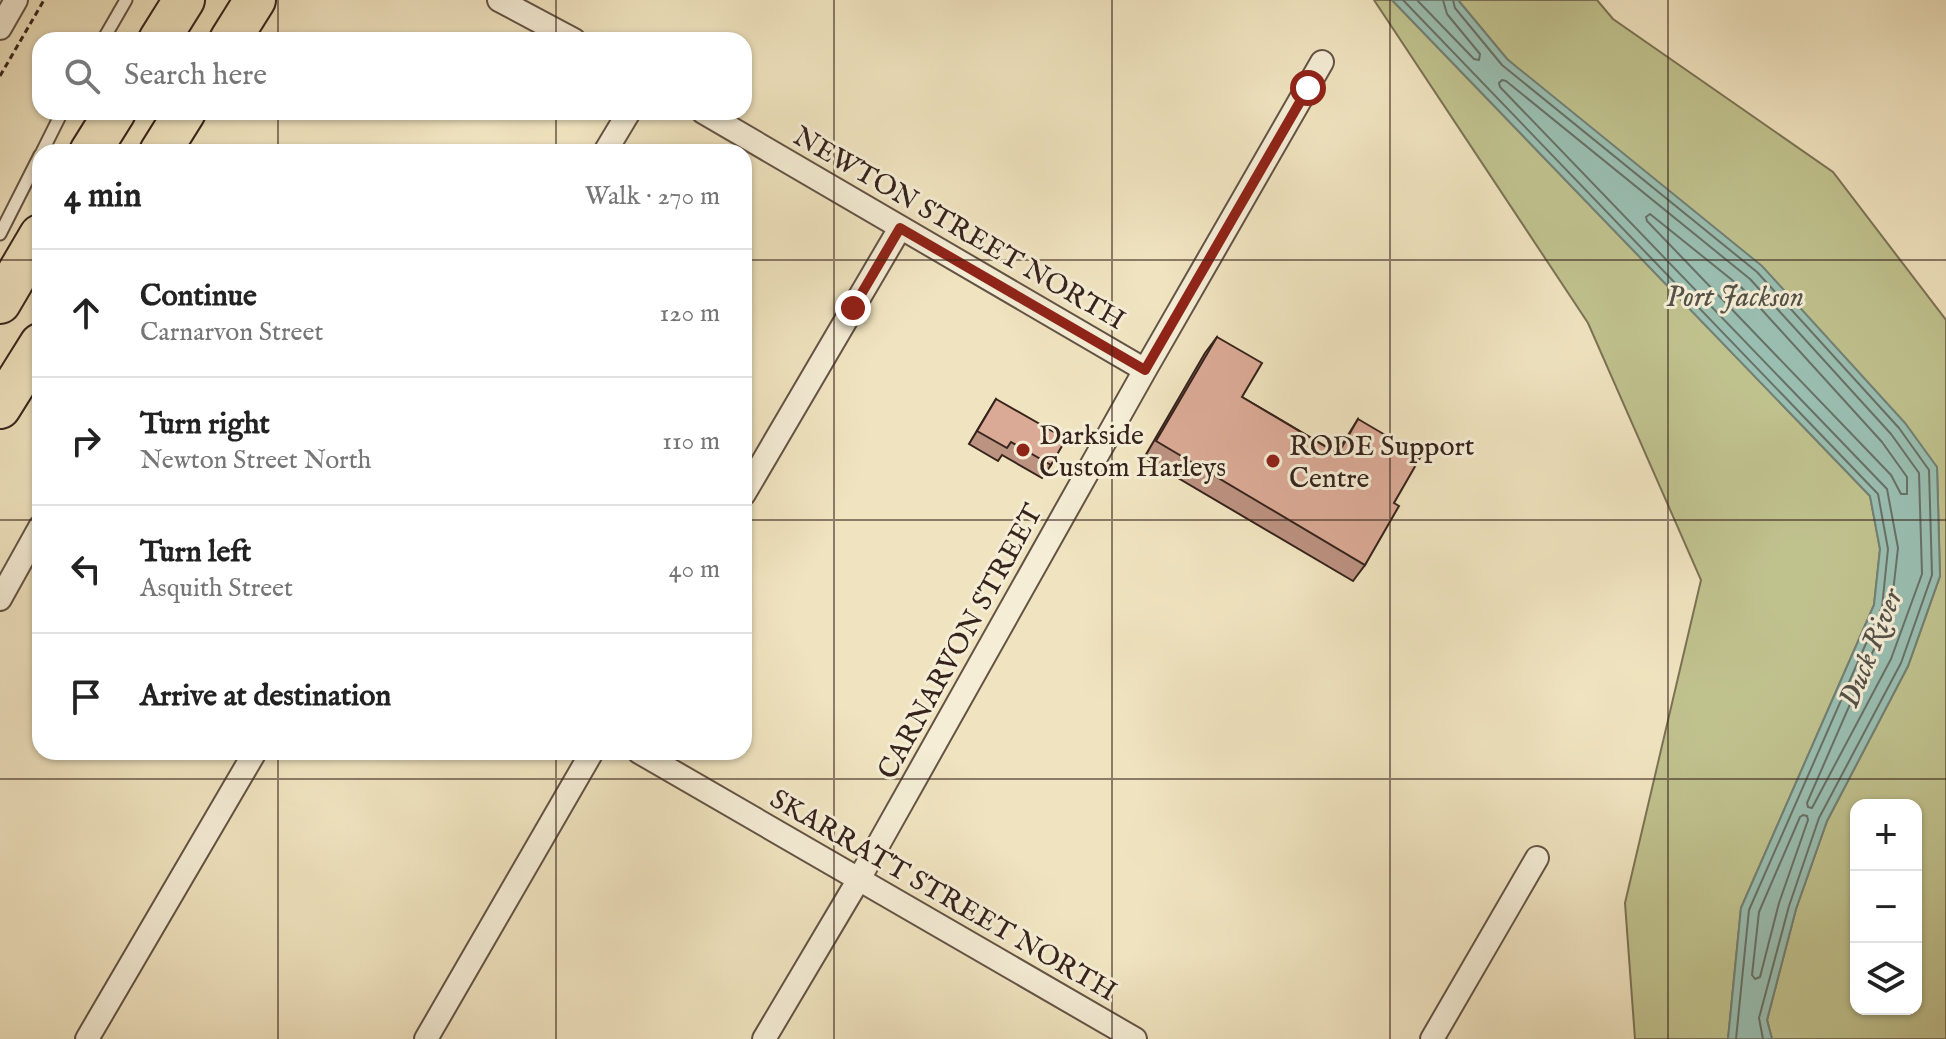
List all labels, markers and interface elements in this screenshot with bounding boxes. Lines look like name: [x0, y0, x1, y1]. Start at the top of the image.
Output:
search box: [32, 32, 752, 120]
icon: search: [60, 54, 104, 98]
text: Search here: [124, 57, 267, 95]
route start: [1290, 70, 1326, 106]
street label: NEWTON STREET NORTH: [787, 120, 1131, 339]
text: 4 min: [64, 175, 142, 218]
text: Walk · 270 m: [585, 180, 720, 213]
text: Continue: [140, 278, 257, 316]
water label: Port Jackson: [1666, 279, 1804, 317]
route end: [835, 290, 871, 326]
icon: ahead: [64, 291, 108, 335]
text: 120 m: [660, 297, 720, 330]
text: Carnarvon Street: [140, 316, 323, 349]
text: Turn right: [140, 406, 270, 444]
icon: right: [64, 419, 108, 463]
place label: Darkside Custom Harleys: [1039, 419, 1226, 486]
text: 110 m: [662, 425, 720, 458]
place label: RODE Support Centre: [1289, 430, 1475, 497]
marker: Darkside Custom Harleys: [1014, 441, 1032, 459]
text: Newton Street North: [140, 444, 371, 477]
marker: RODE Support Centre: [1264, 452, 1282, 470]
street label: CARNARVON STREET: [871, 498, 1052, 786]
text: Turn left: [140, 534, 251, 572]
icon: left: [64, 547, 108, 591]
text: 40 m: [669, 553, 720, 586]
text: Asquith Street: [140, 572, 293, 605]
water label: Duck River: [1831, 582, 1914, 714]
icon: arrive: [64, 675, 108, 719]
text: Arrive at destination: [140, 678, 391, 716]
street label: SKARRATT STREET NORTH: [763, 782, 1122, 1010]
map controls: [1850, 799, 1922, 1015]
button: +: [1850, 799, 1922, 871]
button: −: [1850, 871, 1922, 943]
button: layers: [1850, 943, 1922, 1015]

